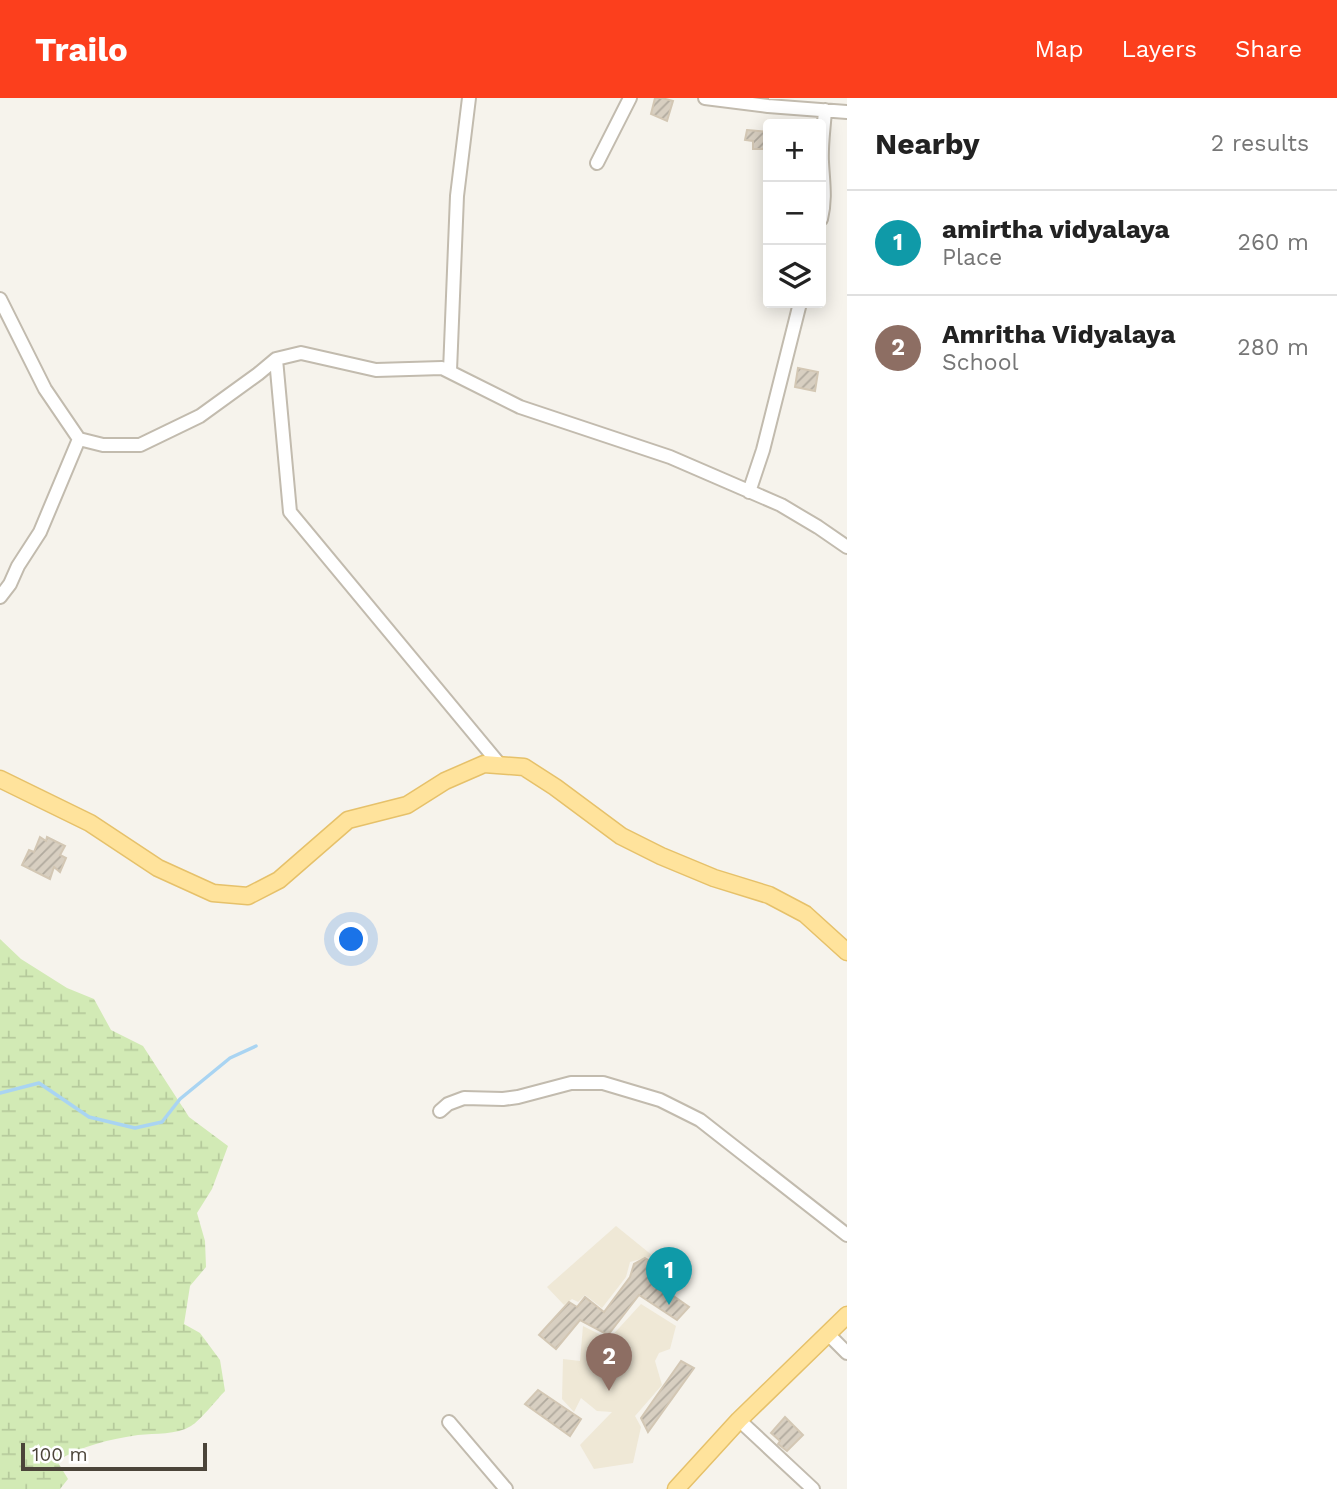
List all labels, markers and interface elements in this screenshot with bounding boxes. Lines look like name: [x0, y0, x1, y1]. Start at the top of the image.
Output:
text: Trailo: [35, 30, 128, 69]
text: Map: [1035, 35, 1083, 63]
text: Layers: [1121, 35, 1197, 63]
text: Share: [1235, 35, 1302, 63]
map controls: [763, 119, 826, 308]
button: +: [763, 119, 826, 182]
text: Nearby: [875, 126, 980, 161]
text: 2 results: [1211, 130, 1309, 157]
button: −: [763, 182, 826, 245]
text: amirtha vidyalaya: [942, 214, 1170, 244]
text: 1: [893, 229, 903, 256]
text: 260 m: [1238, 229, 1309, 256]
text: Place: [942, 244, 1002, 271]
button: layers: [763, 245, 826, 308]
text: Amritha Vidyalaya: [942, 319, 1176, 349]
text: 2: [891, 334, 905, 361]
text: 280 m: [1237, 334, 1309, 361]
text: School: [942, 349, 1019, 376]
your location: [334, 922, 368, 956]
pin: 1: [646, 1247, 692, 1305]
pin: 2: [586, 1333, 632, 1391]
scale bar: [21, 1440, 206, 1472]
text: 100 m: [32, 1443, 88, 1466]

